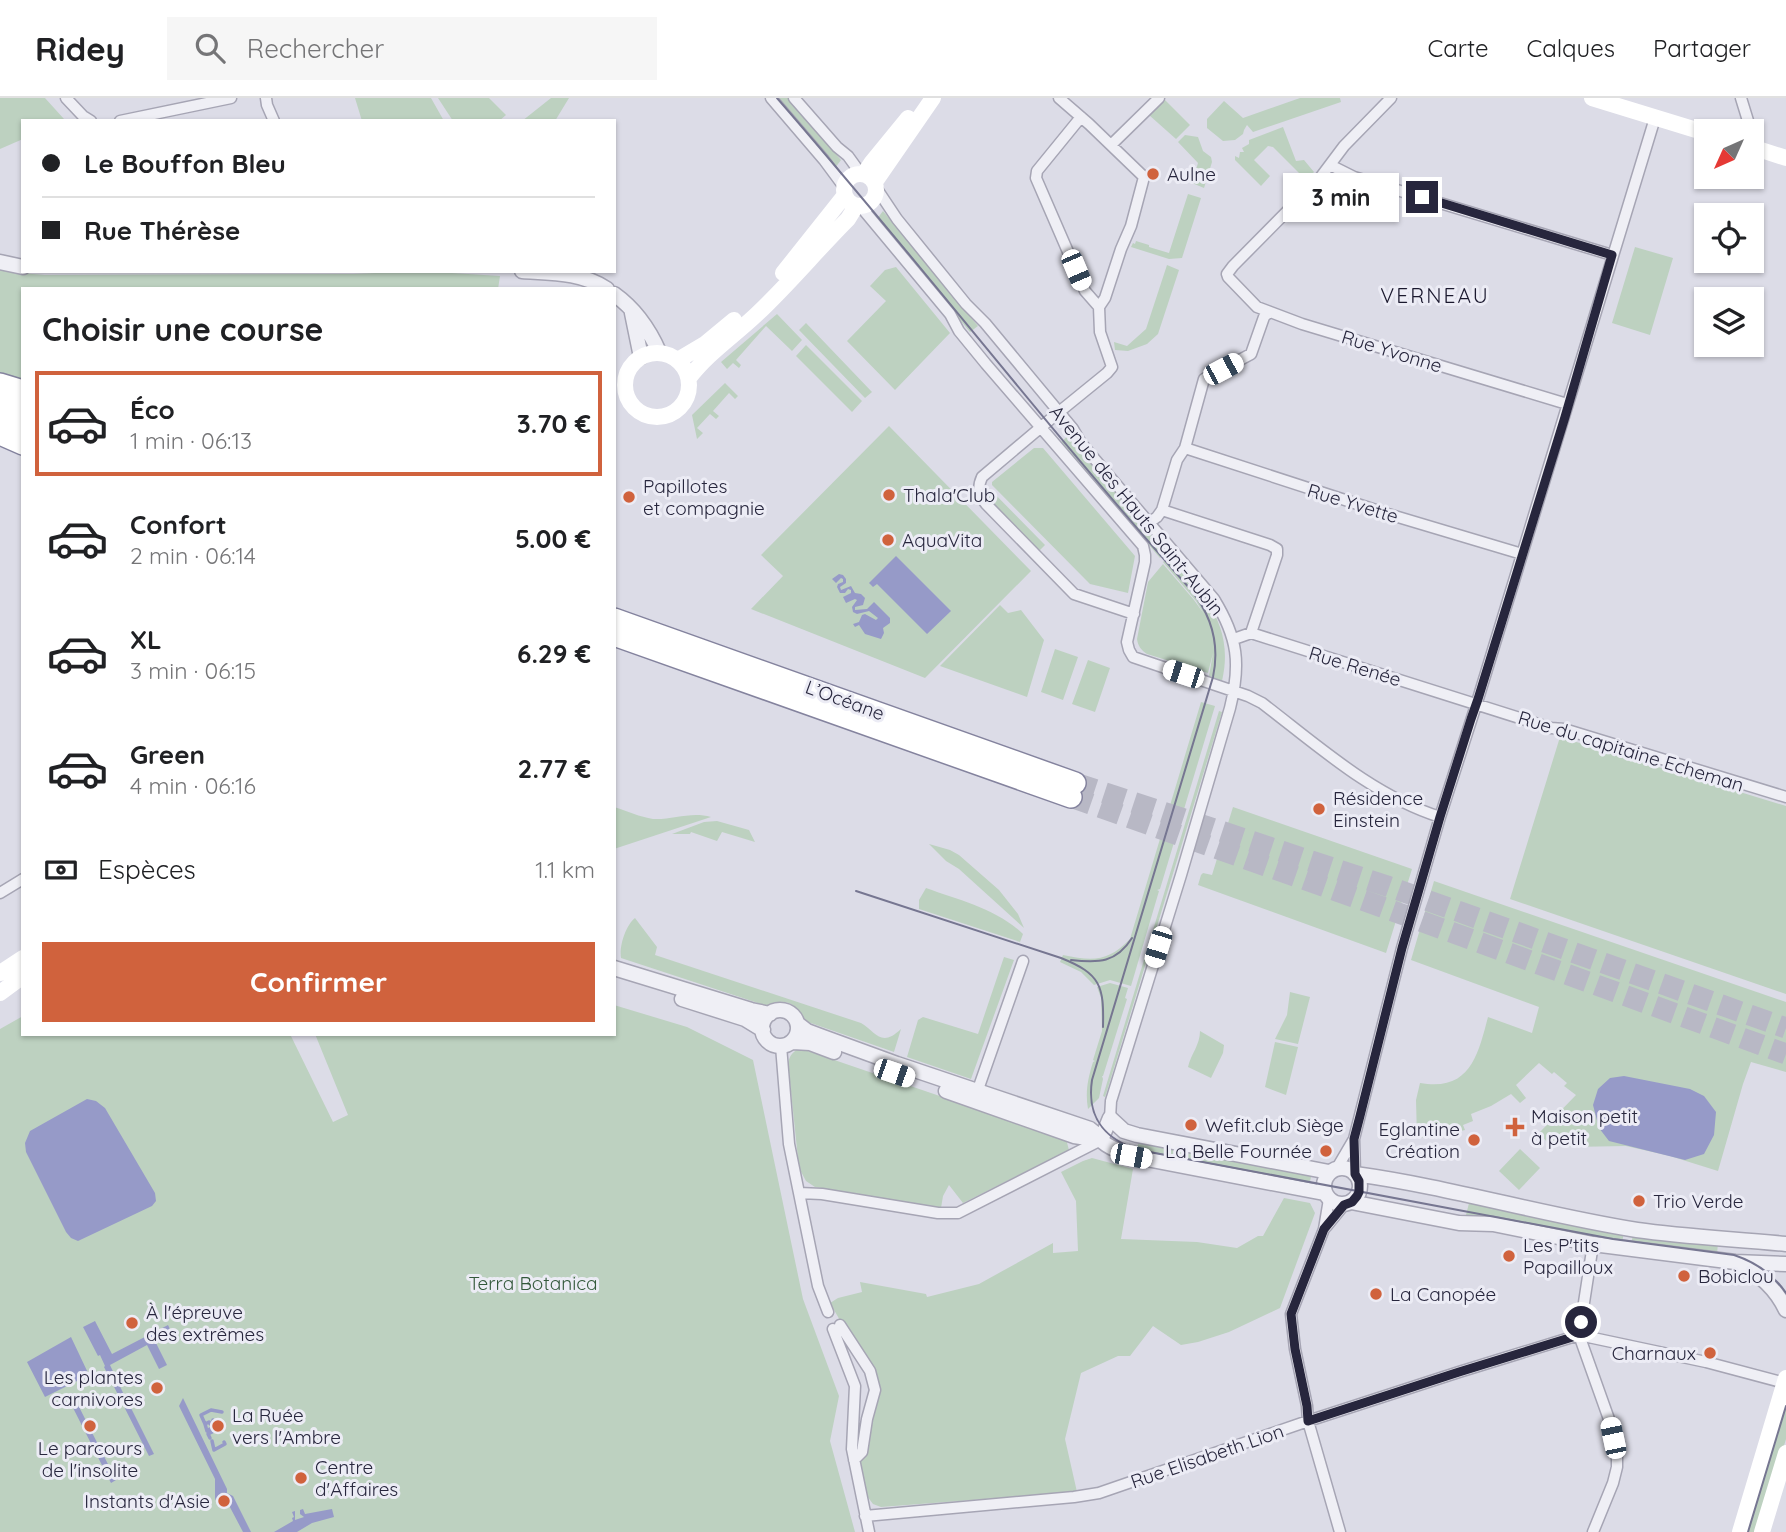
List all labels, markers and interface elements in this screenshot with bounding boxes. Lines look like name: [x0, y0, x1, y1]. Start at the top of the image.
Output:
search box: [167, 17, 657, 80]
text: Ridey: [35, 28, 125, 69]
icon: search: [191, 29, 229, 67]
text: Rechercher: [247, 32, 384, 65]
text: Carte: [1427, 33, 1489, 63]
text: Calques: [1527, 33, 1615, 63]
text: Partager: [1653, 33, 1751, 63]
north arrow: [1694, 119, 1764, 189]
map controls: [1694, 119, 1764, 357]
text: Le Bouffon Bleu: [84, 147, 286, 180]
place label: Aulne: [1167, 162, 1216, 186]
marker: Aulne: [1145, 166, 1161, 182]
callout: 3 min: [1282, 172, 1398, 222]
route end: [1406, 181, 1438, 213]
text: 3 min: [1311, 183, 1371, 212]
button: locate: [1694, 203, 1764, 273]
text: Rue Thérèse: [84, 214, 240, 247]
car: [1059, 247, 1094, 293]
district label: VERNEAU: [1380, 282, 1490, 308]
button: layers: [1694, 287, 1764, 357]
text: Choisir une course: [42, 309, 323, 349]
street label: Rue Yvonne: [1339, 324, 1445, 378]
car: [1200, 350, 1247, 388]
icon: car: [46, 392, 109, 455]
text: Éco: [130, 393, 175, 426]
street label: Avenue des Hauts Saint-Aubin: [1045, 400, 1229, 620]
text: 3.70 €: [517, 407, 591, 440]
text: 1 min · 06:13: [130, 426, 252, 455]
place label: Papillotes et compagnie: [643, 474, 765, 520]
street label: Rue Yvette: [1305, 478, 1401, 528]
place label: Thala'Club: [903, 483, 995, 507]
marker: Thala'Club: [881, 487, 897, 503]
marker: Papillotes et compagnie: [621, 489, 637, 505]
icon: car: [46, 507, 109, 570]
text: Confort: [130, 508, 227, 541]
text: 5.00 €: [515, 522, 591, 555]
place label: AquaVita: [902, 528, 982, 552]
marker: AquaVita: [880, 532, 896, 548]
text: 2 min · 06:14: [130, 541, 256, 570]
icon: car: [46, 622, 109, 685]
text: XL: [130, 623, 162, 656]
text: 6.29 €: [517, 637, 591, 670]
street label: Rue Renée: [1306, 641, 1404, 691]
text: 3 min · 06:15: [130, 656, 256, 685]
car: [1160, 658, 1207, 690]
street label: L’Océane: [802, 675, 888, 725]
street label: Rue du capitaine Echeman: [1515, 705, 1747, 797]
icon: car: [46, 737, 109, 800]
text: Green: [130, 738, 205, 771]
text: 2.77 €: [518, 752, 591, 785]
text: 4 min · 06:16: [130, 771, 256, 800]
place label: Résidence Einstein: [1333, 786, 1423, 832]
marker: Résidence Einstein: [1311, 801, 1327, 817]
icon: cash: [42, 851, 80, 889]
text: Espèces: [98, 853, 196, 886]
text: 1.1 km: [535, 855, 595, 884]
car: [1142, 924, 1175, 970]
button: Confirmer: [42, 942, 595, 1022]
car: [871, 1056, 918, 1090]
place label: Maison petit à petit: [1531, 1104, 1638, 1150]
place label: Wefit.club Siège: [1205, 1113, 1344, 1137]
marker: Wefit.club Siège: [1183, 1117, 1199, 1133]
place label: Eglantine Création: [1378, 1117, 1460, 1163]
marker: Maison petit à petit: [1505, 1117, 1525, 1137]
marker: Eglantine Création: [1466, 1132, 1482, 1148]
place label: La Belle Fournée: [1165, 1139, 1312, 1163]
car: [1109, 1142, 1154, 1170]
marker: La Belle Fournée: [1318, 1143, 1334, 1159]
place label: Trio Verde: [1653, 1189, 1743, 1213]
marker: Trio Verde: [1631, 1193, 1647, 1209]
place label: Les P'tits Papailloux: [1523, 1233, 1613, 1279]
marker: Les P'tits Papailloux: [1501, 1248, 1517, 1264]
place label: Bobiclou: [1698, 1264, 1774, 1288]
marker: Bobiclou: [1676, 1268, 1692, 1284]
park label: Terra Botanica: [468, 1271, 598, 1295]
place label: La Canopée: [1390, 1282, 1496, 1306]
marker: La Canopée: [1368, 1286, 1384, 1302]
place label: À l'épreuve des extrêmes: [146, 1300, 264, 1346]
route start: [1565, 1306, 1597, 1338]
marker: À l'épreuve des extrêmes: [124, 1315, 140, 1331]
place label: Charnaux: [1612, 1341, 1696, 1365]
marker: Charnaux: [1702, 1345, 1718, 1361]
place label: Les plantes carnivores: [44, 1365, 143, 1411]
marker: Les plantes carnivores: [149, 1380, 165, 1396]
place label: La Ruée vers l'Ambre: [232, 1403, 341, 1449]
car: [1599, 1415, 1628, 1461]
marker: Le parcours de l'insolite: [82, 1418, 98, 1434]
marker: La Ruée vers l'Ambre: [210, 1418, 226, 1434]
street label: Rue Elisabeth Lion: [1127, 1419, 1287, 1493]
place label: Le parcours de l'insolite: [38, 1436, 142, 1482]
place label: Centre d'Affaires: [315, 1455, 398, 1501]
marker: Centre d'Affaires: [293, 1470, 309, 1486]
place label: Instants d'Asie: [84, 1489, 210, 1513]
marker: Instants d'Asie: [216, 1493, 232, 1509]

